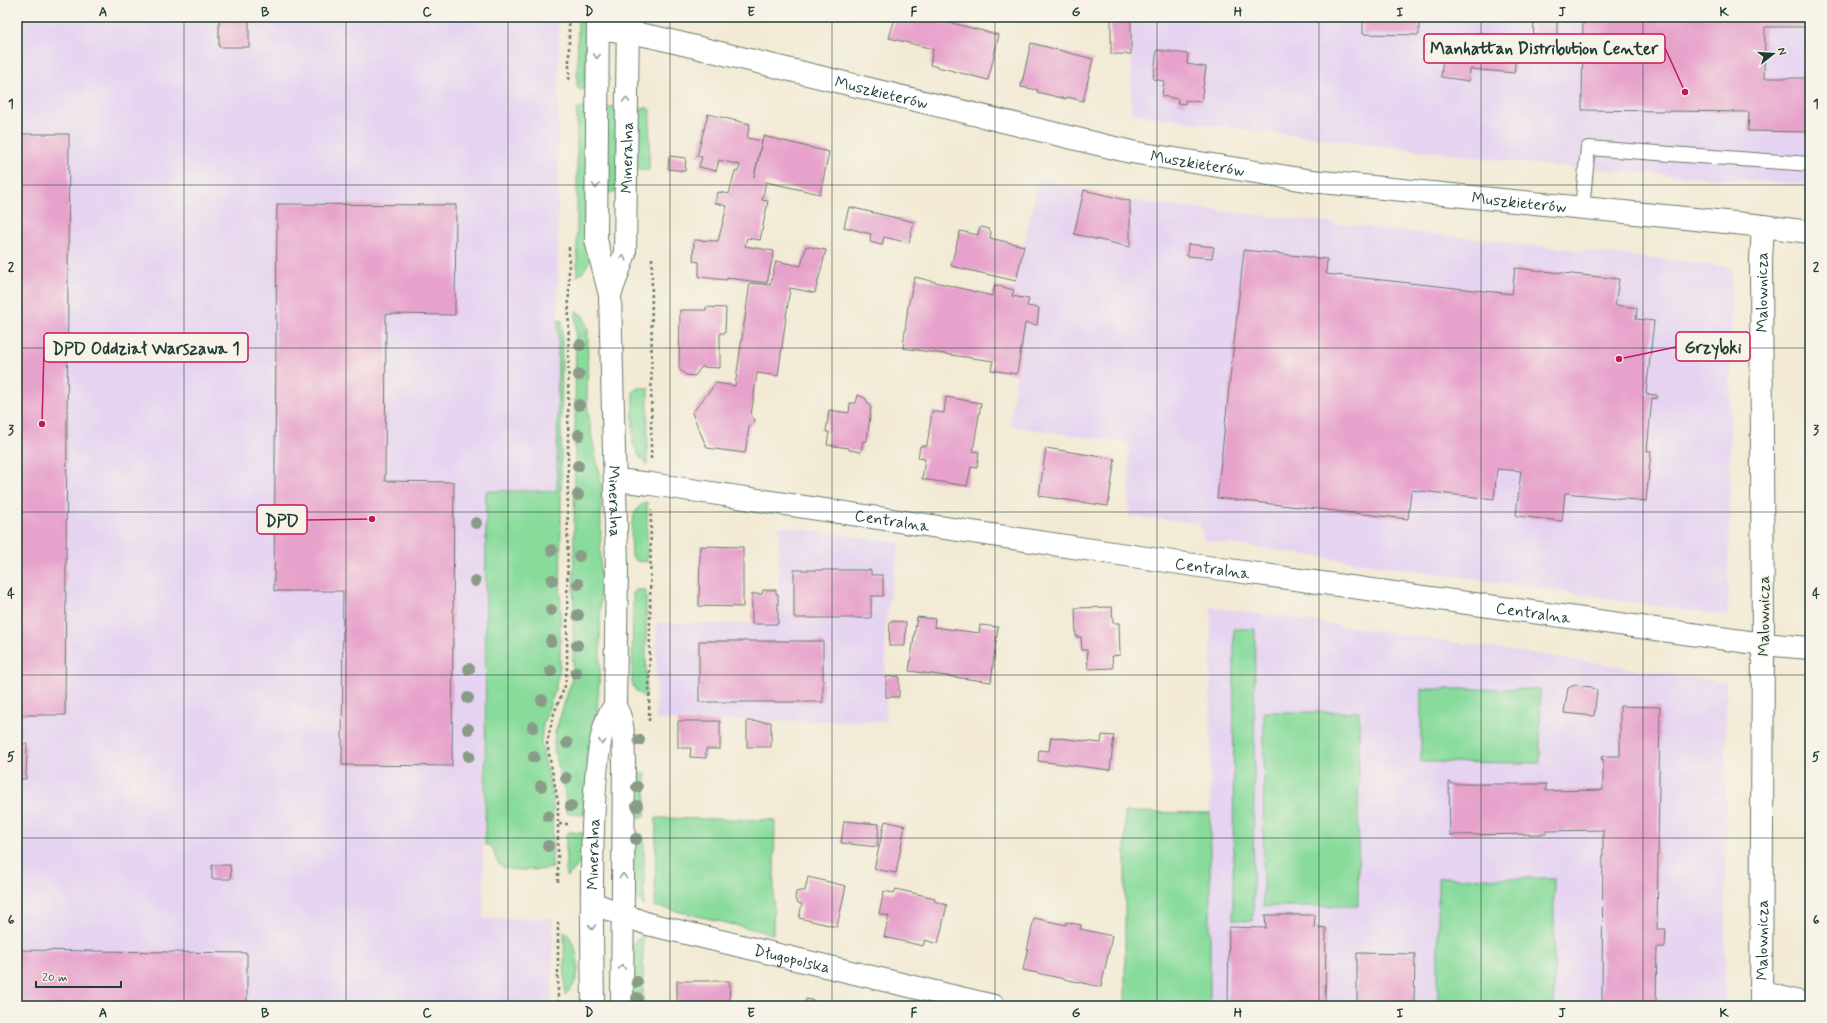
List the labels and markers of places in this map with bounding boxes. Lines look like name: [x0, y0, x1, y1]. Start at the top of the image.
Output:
callout: Manhattan Distribution Center: [1424, 34, 1665, 63]
callout: Grzybki: [1676, 332, 1750, 361]
callout: DPD Oddział Warszawa 1: [44, 333, 248, 362]
callout: DPD: [257, 505, 307, 534]

